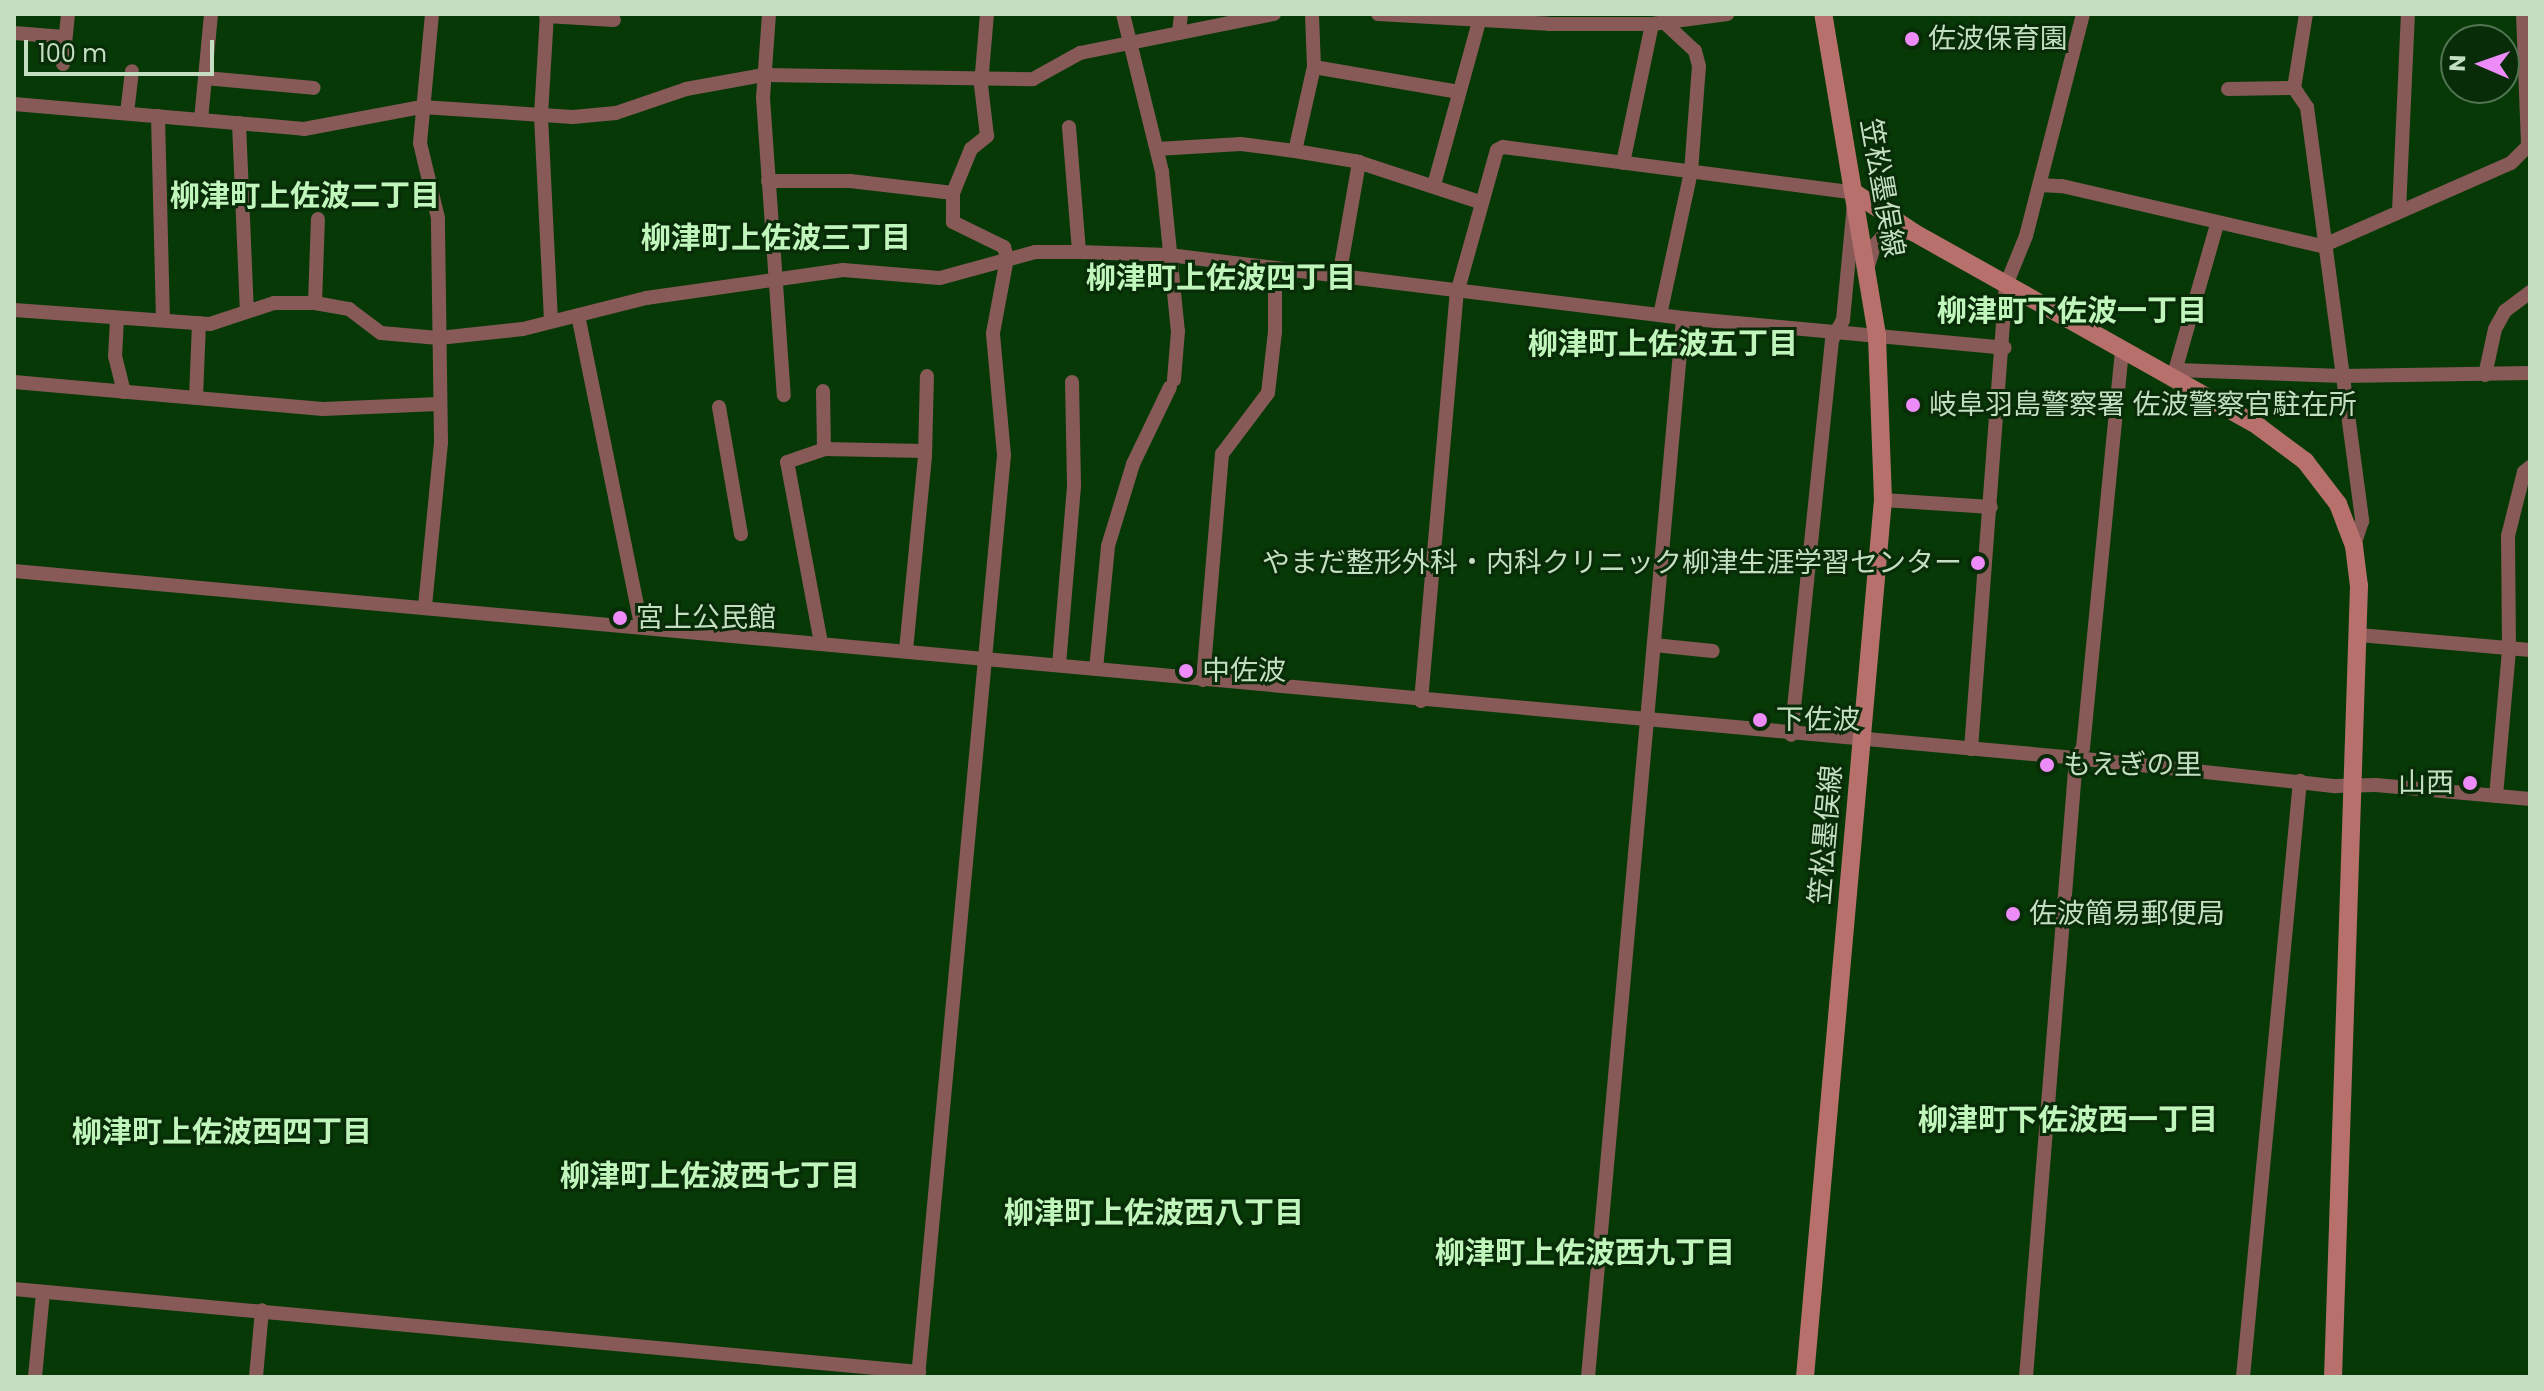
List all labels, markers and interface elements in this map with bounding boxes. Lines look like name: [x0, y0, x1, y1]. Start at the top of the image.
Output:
place label: 佐波保育園: [1928, 22, 2068, 56]
scale bar: [28, 24, 218, 74]
north arrow: [2440, 24, 2520, 104]
marker: 佐波保育園: [1903, 30, 1921, 48]
text: 100 m: [38, 37, 107, 70]
text: N: [2442, 54, 2473, 72]
street label: 笠松墨俣線: [1853, 116, 1911, 260]
district label: 柳津町上佐波二丁目: [170, 178, 440, 214]
district label: 柳津町上佐波三丁目: [641, 220, 911, 256]
district label: 柳津町上佐波四丁目: [1086, 260, 1356, 296]
district label: 柳津町下佐波一丁目: [1937, 293, 2207, 329]
district label: 柳津町上佐波五丁目: [1528, 326, 1798, 362]
place label: 岐阜羽島警察署 佐波警察官駐在所: [1929, 388, 2356, 422]
marker: 岐阜羽島警察署 佐波警察官駐在所: [1904, 396, 1922, 414]
place label: やまだ整形外科・内科クリニック柳津生涯学習センター: [1262, 546, 1962, 580]
marker: やまだ整形外科・内科クリニック柳津生涯学習センター: [1969, 554, 1987, 572]
place label: 宮上公民館: [636, 601, 776, 635]
marker: 宮上公民館: [611, 609, 629, 627]
place label: 中佐波: [1202, 654, 1286, 688]
marker: 中佐波: [1177, 662, 1195, 680]
place label: 下佐波: [1776, 703, 1860, 737]
marker: 下佐波: [1751, 711, 1769, 729]
place label: もえぎの里: [2063, 748, 2203, 782]
marker: もえぎの里: [2038, 756, 2056, 774]
street label: 笠松墨俣線: [1803, 764, 1849, 906]
place label: 山西: [2398, 766, 2454, 800]
marker: 山西: [2461, 774, 2479, 792]
place label: 佐波簡易郵便局: [2029, 897, 2225, 931]
marker: 佐波簡易郵便局: [2004, 905, 2022, 923]
district label: 柳津町下佐波西一丁目: [1918, 1102, 2218, 1138]
district label: 柳津町上佐波西四丁目: [72, 1114, 372, 1150]
district label: 柳津町上佐波西七丁目: [560, 1158, 860, 1194]
district label: 柳津町上佐波西八丁目: [1004, 1195, 1304, 1231]
district label: 柳津町上佐波西九丁目: [1435, 1235, 1735, 1271]

